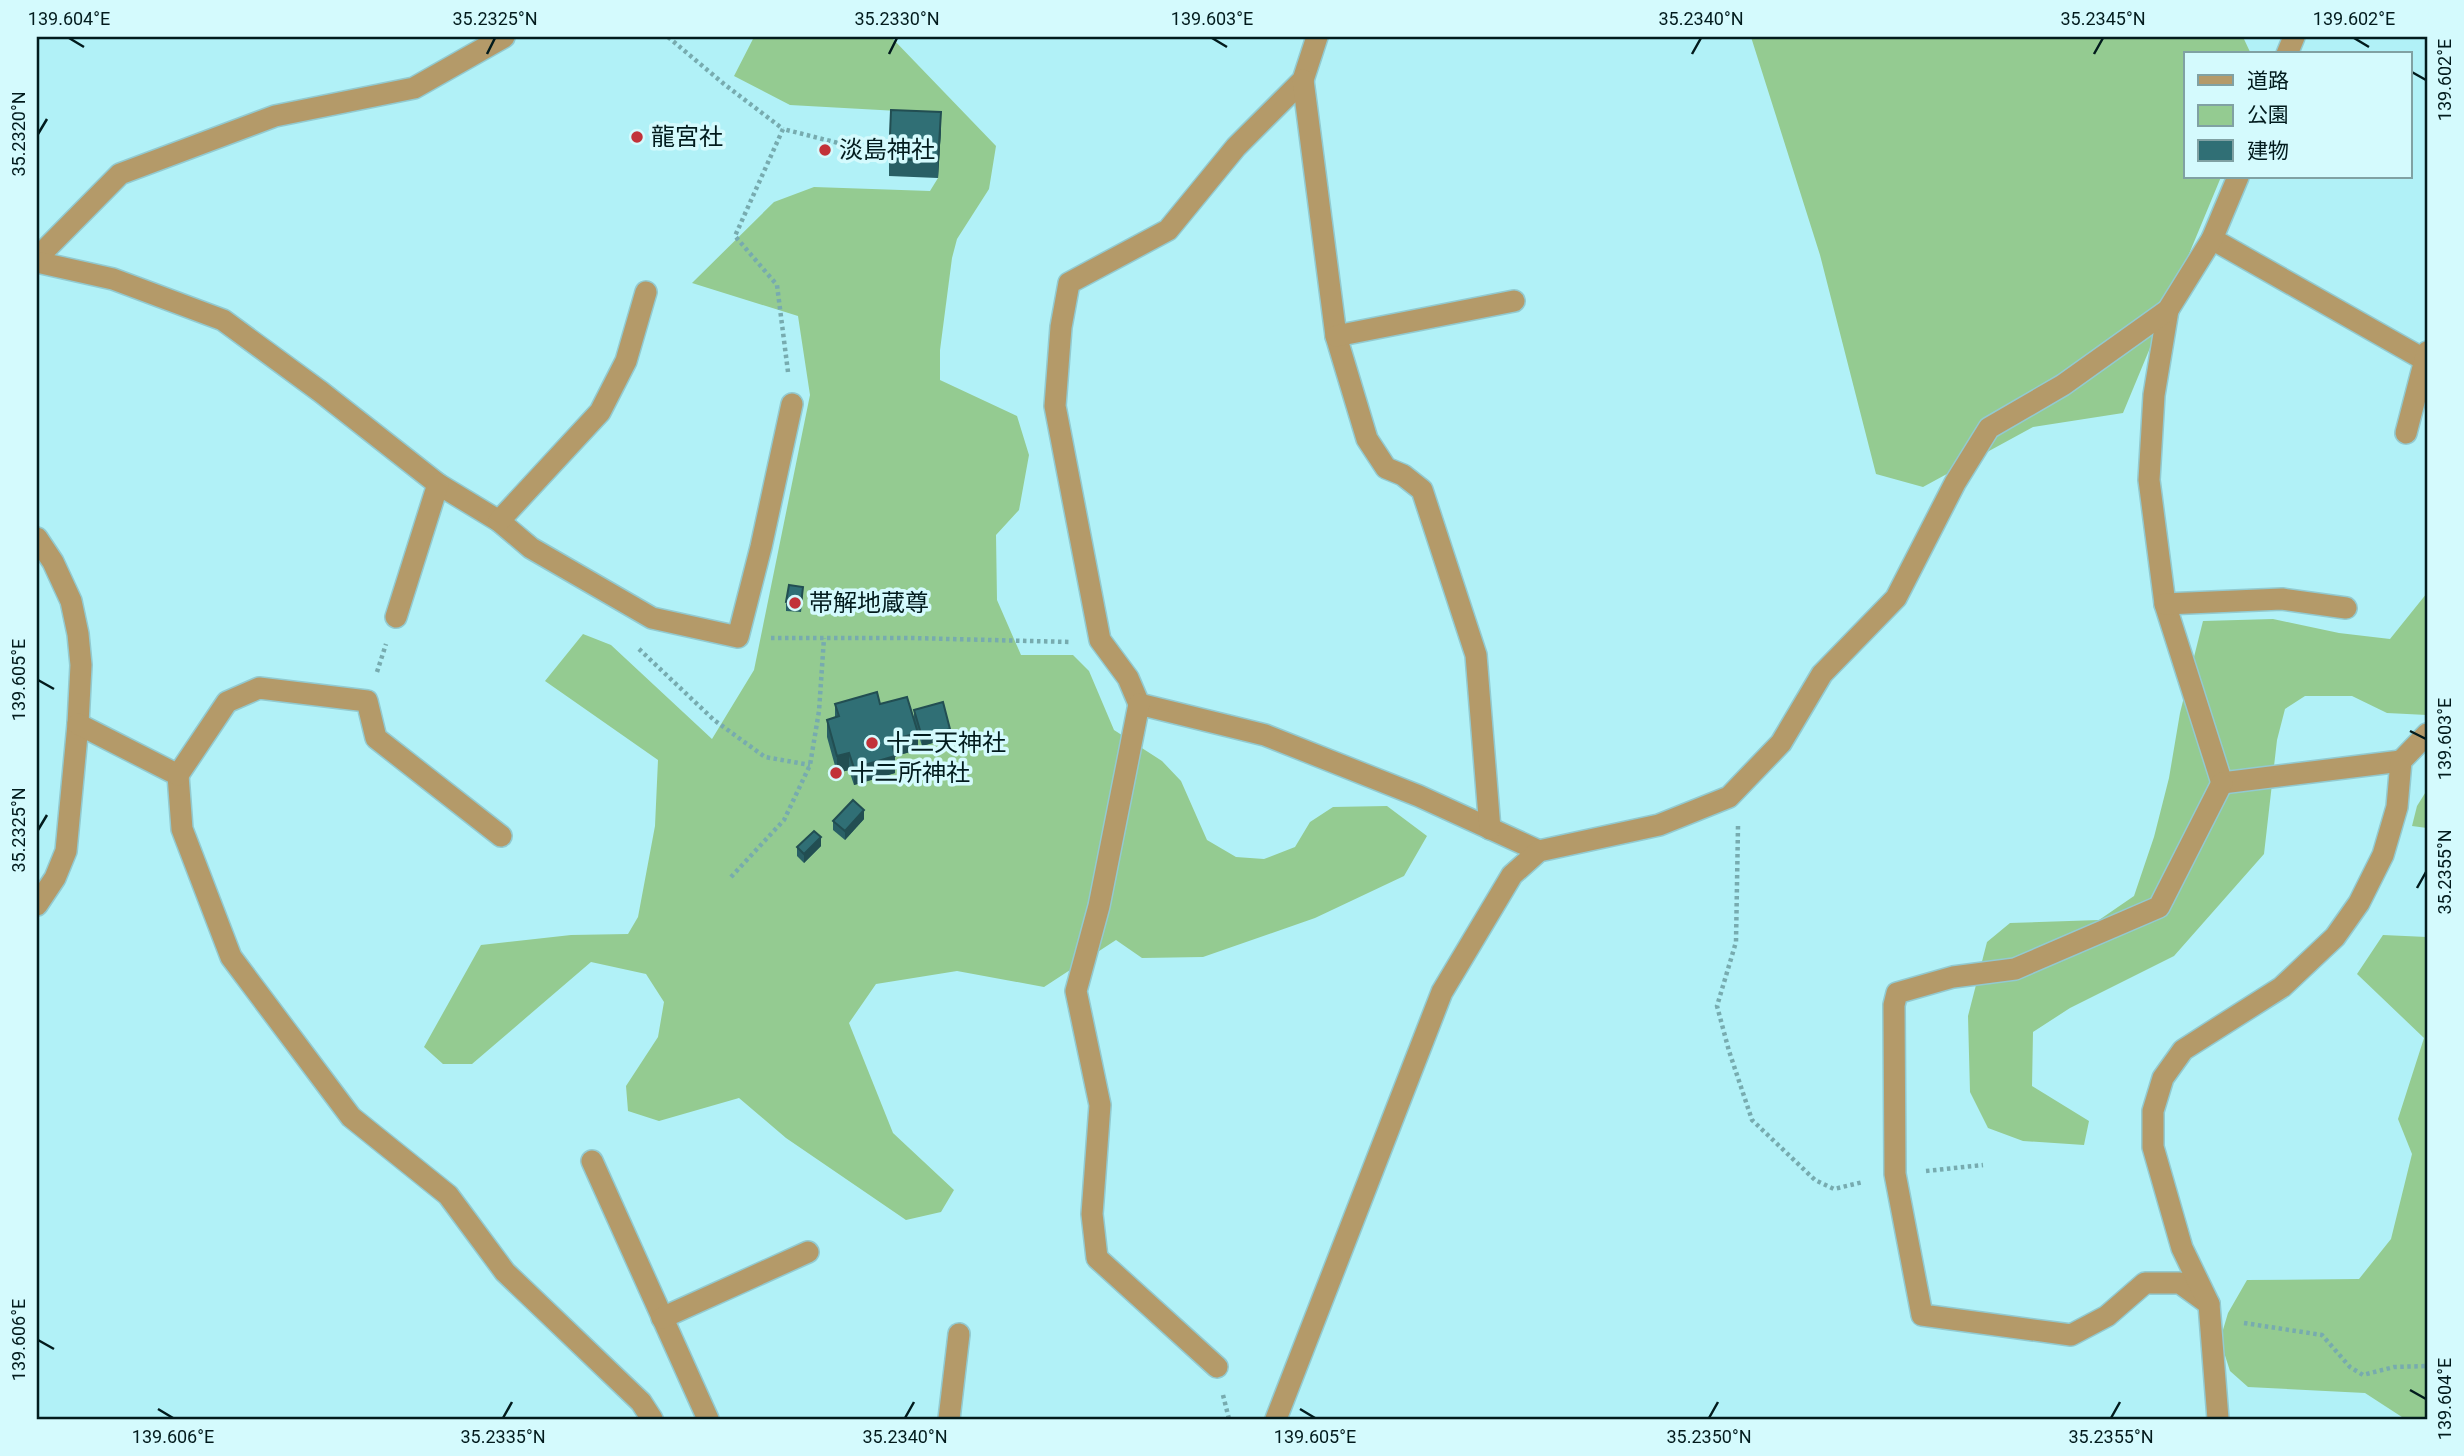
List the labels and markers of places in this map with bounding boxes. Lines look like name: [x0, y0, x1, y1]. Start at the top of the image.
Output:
place label: 龍宮社: [651, 123, 723, 151]
marker: 龍宮社: [629, 129, 645, 145]
place label: 淡島神社: [839, 136, 935, 164]
marker: 淡島神社: [817, 142, 833, 158]
place label: 帯解地蔵尊: [809, 589, 929, 617]
marker: 帯解地蔵尊: [787, 595, 803, 611]
place label: 十二天神社: [886, 729, 1006, 757]
marker: 十二天神社: [864, 735, 880, 751]
place label: 十二所神社: [850, 759, 970, 787]
marker: 十二所神社: [828, 765, 844, 781]

